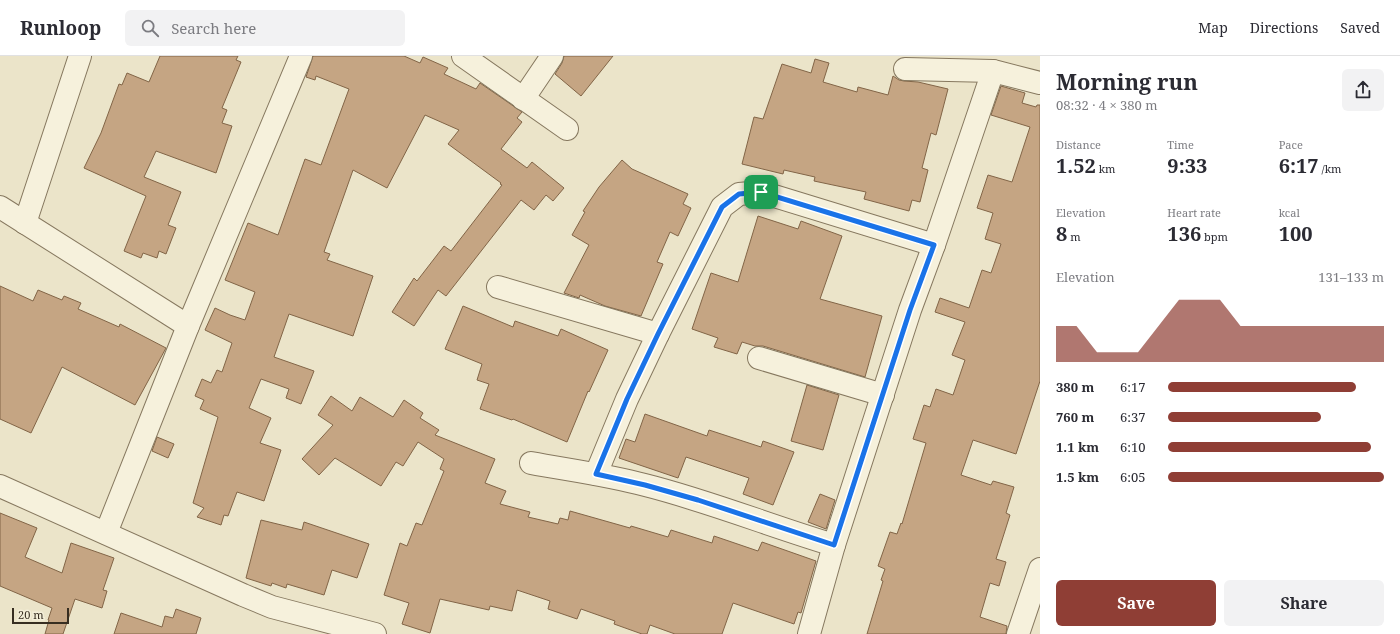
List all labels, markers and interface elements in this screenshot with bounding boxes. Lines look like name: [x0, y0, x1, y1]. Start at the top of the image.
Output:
search box: [125, 10, 405, 46]
text: Runloop: [20, 15, 101, 41]
icon: search: [139, 17, 161, 39]
text: Search here: [171, 18, 256, 38]
text: Map: [1198, 18, 1228, 37]
text: Directions: [1250, 18, 1318, 37]
text: Saved: [1340, 18, 1380, 37]
text: Morning run: [1056, 66, 1198, 96]
button: share: [1342, 69, 1384, 111]
text: 08:32 · 4 × 380 m: [1056, 96, 1158, 114]
text: Distance: [1056, 137, 1101, 152]
text: Time: [1167, 137, 1194, 152]
text: Pace: [1279, 137, 1303, 152]
text: 1.52: [1056, 152, 1096, 179]
text: 9:33: [1167, 152, 1207, 179]
text: 6:17: [1279, 152, 1319, 179]
text: km: [1096, 161, 1115, 176]
text: /km: [1319, 161, 1342, 176]
pin: [744, 175, 778, 209]
icon: arrive: [750, 181, 772, 203]
text: Elevation: [1056, 205, 1106, 220]
text: Heart rate: [1167, 205, 1221, 220]
text: kcal: [1279, 205, 1300, 220]
text: 8: [1056, 220, 1067, 247]
text: 136: [1167, 220, 1201, 247]
text: 100: [1279, 220, 1313, 247]
text: m: [1067, 229, 1081, 244]
text: bpm: [1201, 229, 1228, 244]
text: Elevation: [1056, 268, 1115, 286]
text: 131–133 m: [1318, 268, 1384, 286]
text: 380 m: [1056, 378, 1094, 396]
text: 6:17: [1120, 378, 1146, 396]
text: 760 m: [1056, 408, 1094, 426]
text: 6:37: [1120, 408, 1146, 426]
text: 1.1 km: [1056, 438, 1099, 456]
text: 6:10: [1120, 438, 1146, 456]
text: 1.5 km: [1056, 468, 1099, 486]
text: 6:05: [1120, 468, 1146, 486]
button: Save: [1056, 580, 1216, 626]
button: Share: [1224, 580, 1384, 626]
scale bar: [12, 606, 69, 625]
text: 20 m: [18, 607, 44, 622]

